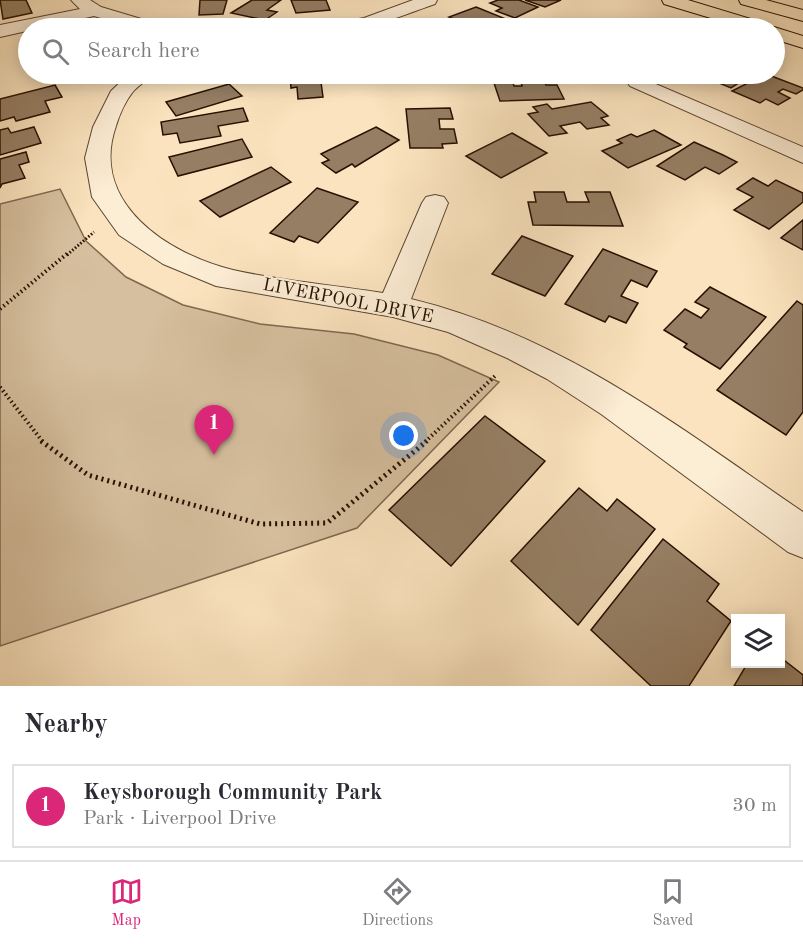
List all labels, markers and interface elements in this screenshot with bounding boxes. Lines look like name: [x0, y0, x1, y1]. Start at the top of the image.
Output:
search box: [18, 18, 785, 84]
icon: search: [39, 35, 72, 68]
text: Search here: [87, 40, 200, 62]
street label: LIVERPOOL DRIVE: [261, 276, 435, 326]
pin: 1: [194, 406, 234, 455]
your location: [389, 421, 418, 450]
map controls: [731, 614, 785, 668]
button: layers: [731, 614, 785, 668]
text: Nearby: [24, 712, 108, 738]
text: Keysborough Community Park: [83, 782, 382, 804]
text: 1: [40, 796, 51, 816]
text: 30 m: [732, 796, 777, 816]
text: Park · Liverpool Drive: [83, 809, 276, 829]
tab: Map: [110, 875, 143, 931]
tab: Directions: [362, 875, 433, 931]
tab: Saved: [653, 875, 693, 931]

